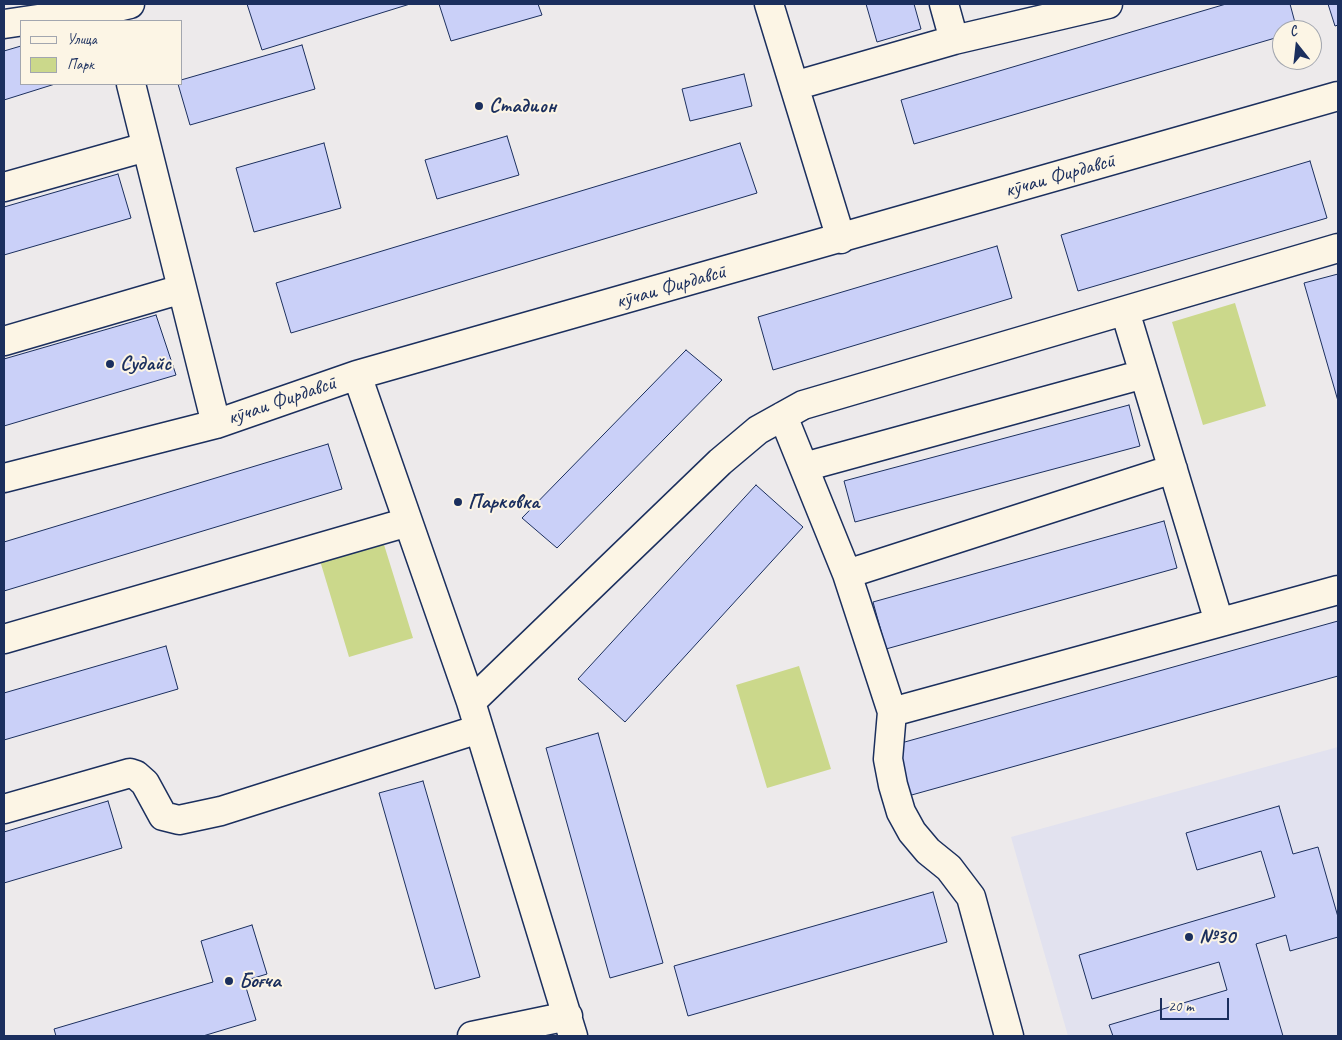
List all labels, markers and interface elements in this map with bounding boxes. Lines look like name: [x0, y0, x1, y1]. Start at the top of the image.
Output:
legend: [20, 20, 182, 85]
north arrow: [1272, 20, 1322, 70]
text: С: [1287, 22, 1299, 40]
text: Улица: [67, 30, 97, 49]
text: Парк: [67, 55, 94, 74]
place label: Стадион: [489, 93, 556, 119]
marker: Стадион: [473, 100, 485, 112]
street label: кӯчаи Фирдавсӣ: [1002, 148, 1118, 204]
street label: кӯчаи Фирдавсӣ: [613, 259, 729, 315]
place label: Судайс: [120, 351, 171, 377]
marker: Судайс: [104, 358, 116, 370]
street label: кӯчаи Фирдавсӣ: [224, 371, 340, 431]
place label: Парковка: [468, 489, 539, 515]
marker: Парковка: [452, 496, 464, 508]
place label: №30: [1199, 924, 1235, 950]
marker: №30: [1183, 931, 1195, 943]
place label: Боғча: [239, 968, 281, 994]
marker: Боғча: [223, 975, 235, 987]
scale bar: [1162, 988, 1231, 1020]
text: 20 m: [1168, 997, 1194, 1016]

